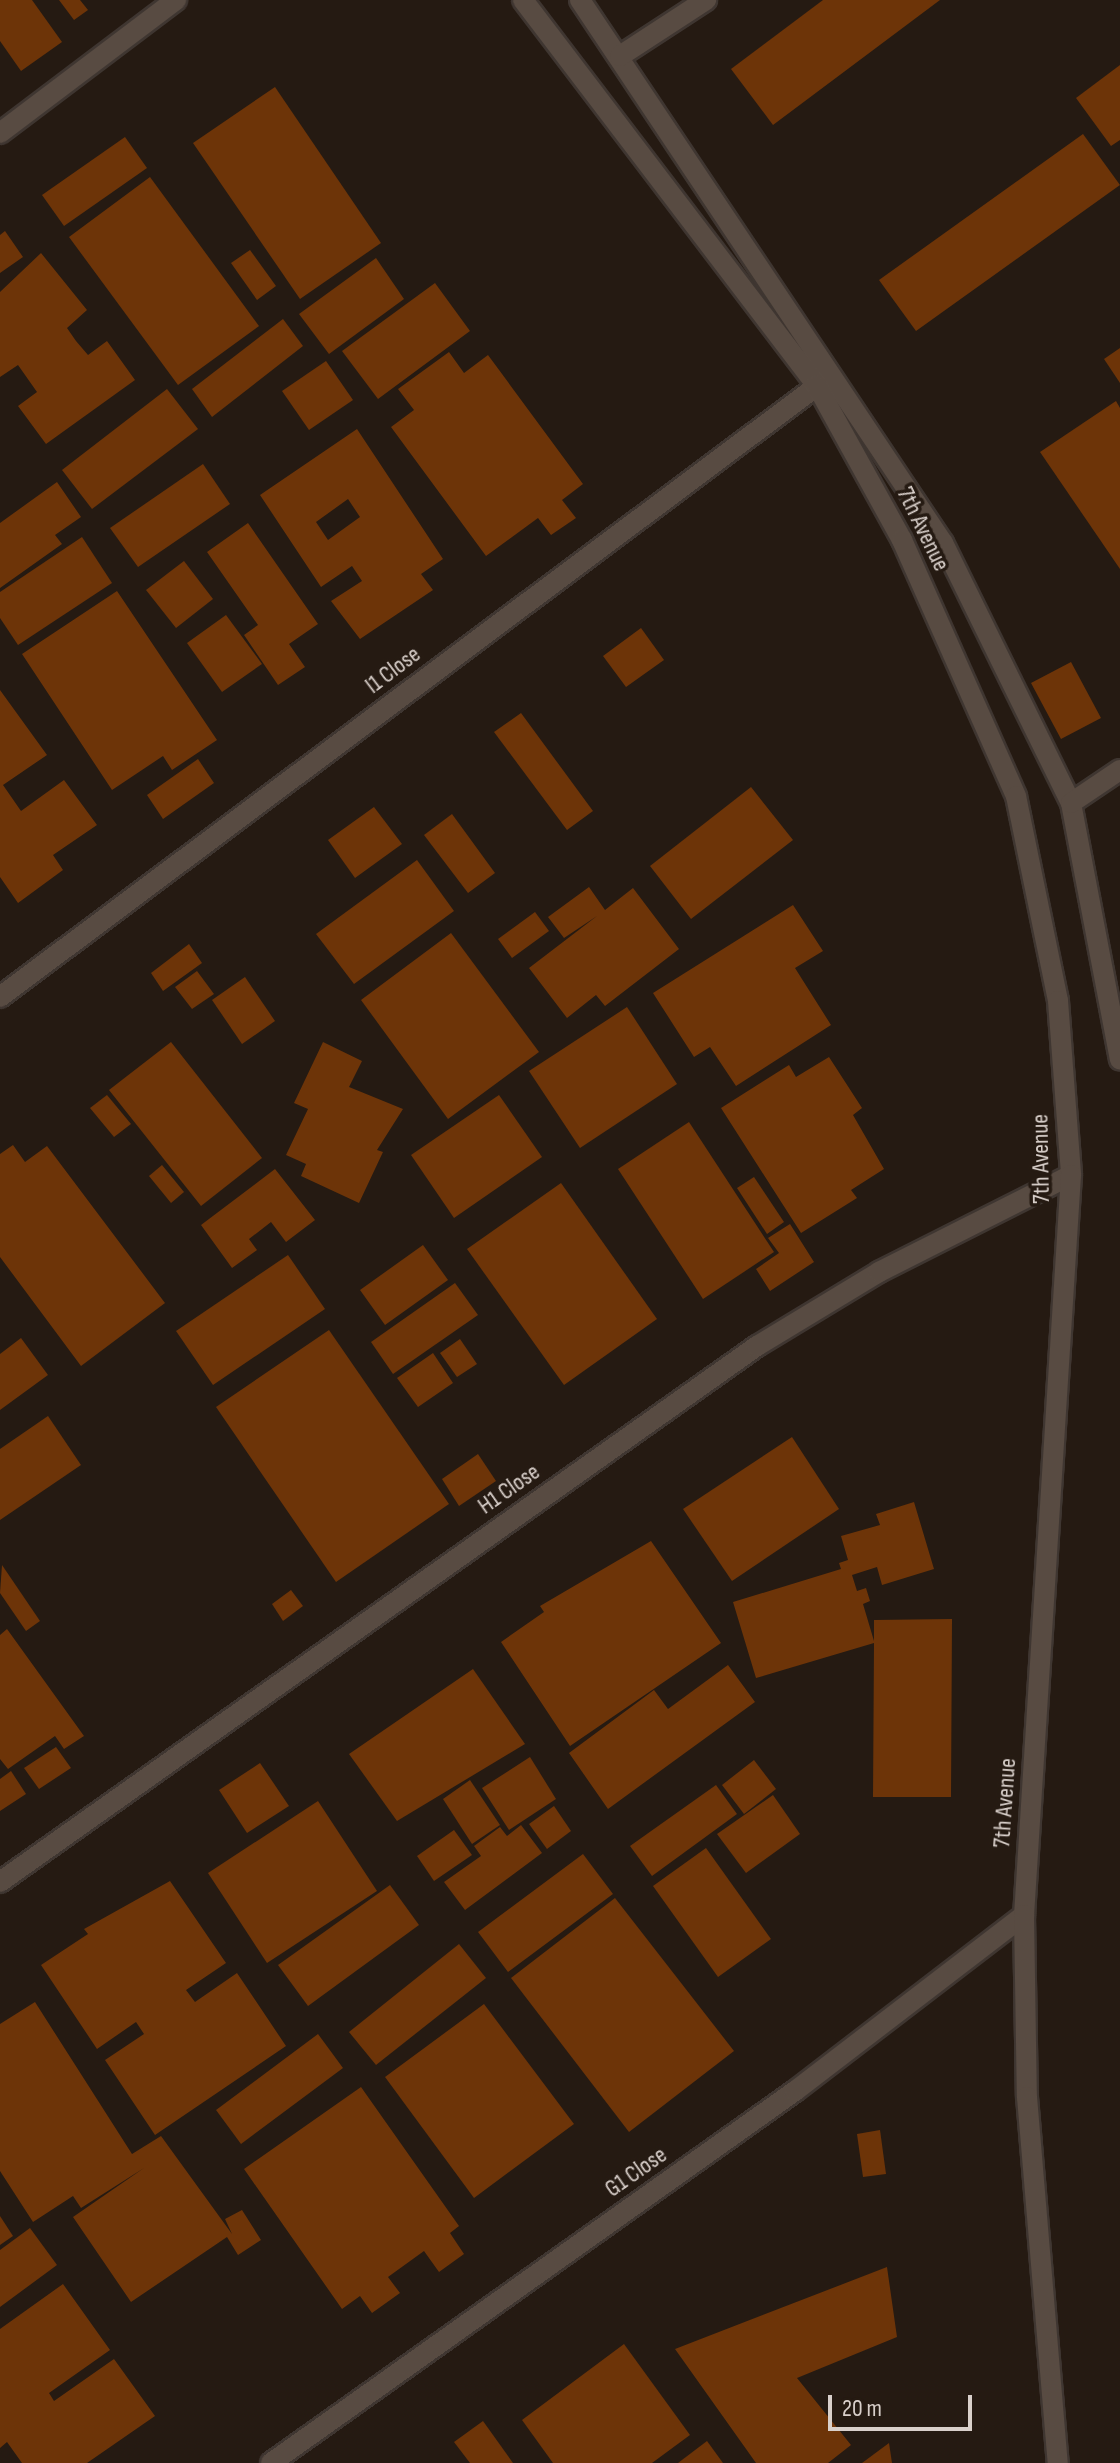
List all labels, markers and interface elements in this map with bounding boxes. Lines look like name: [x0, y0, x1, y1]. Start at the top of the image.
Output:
street label: 7th Avenue: [890, 482, 956, 576]
street label: I1 Close: [360, 640, 426, 700]
street label: 7th Avenue: [1026, 1114, 1056, 1204]
street label: H1 Close: [473, 1457, 545, 1521]
street label: 7th Avenue: [987, 1757, 1023, 1849]
street label: G1 Close: [600, 2141, 672, 2203]
scale bar: [832, 2379, 976, 2429]
text: 20 m: [842, 2394, 882, 2423]

